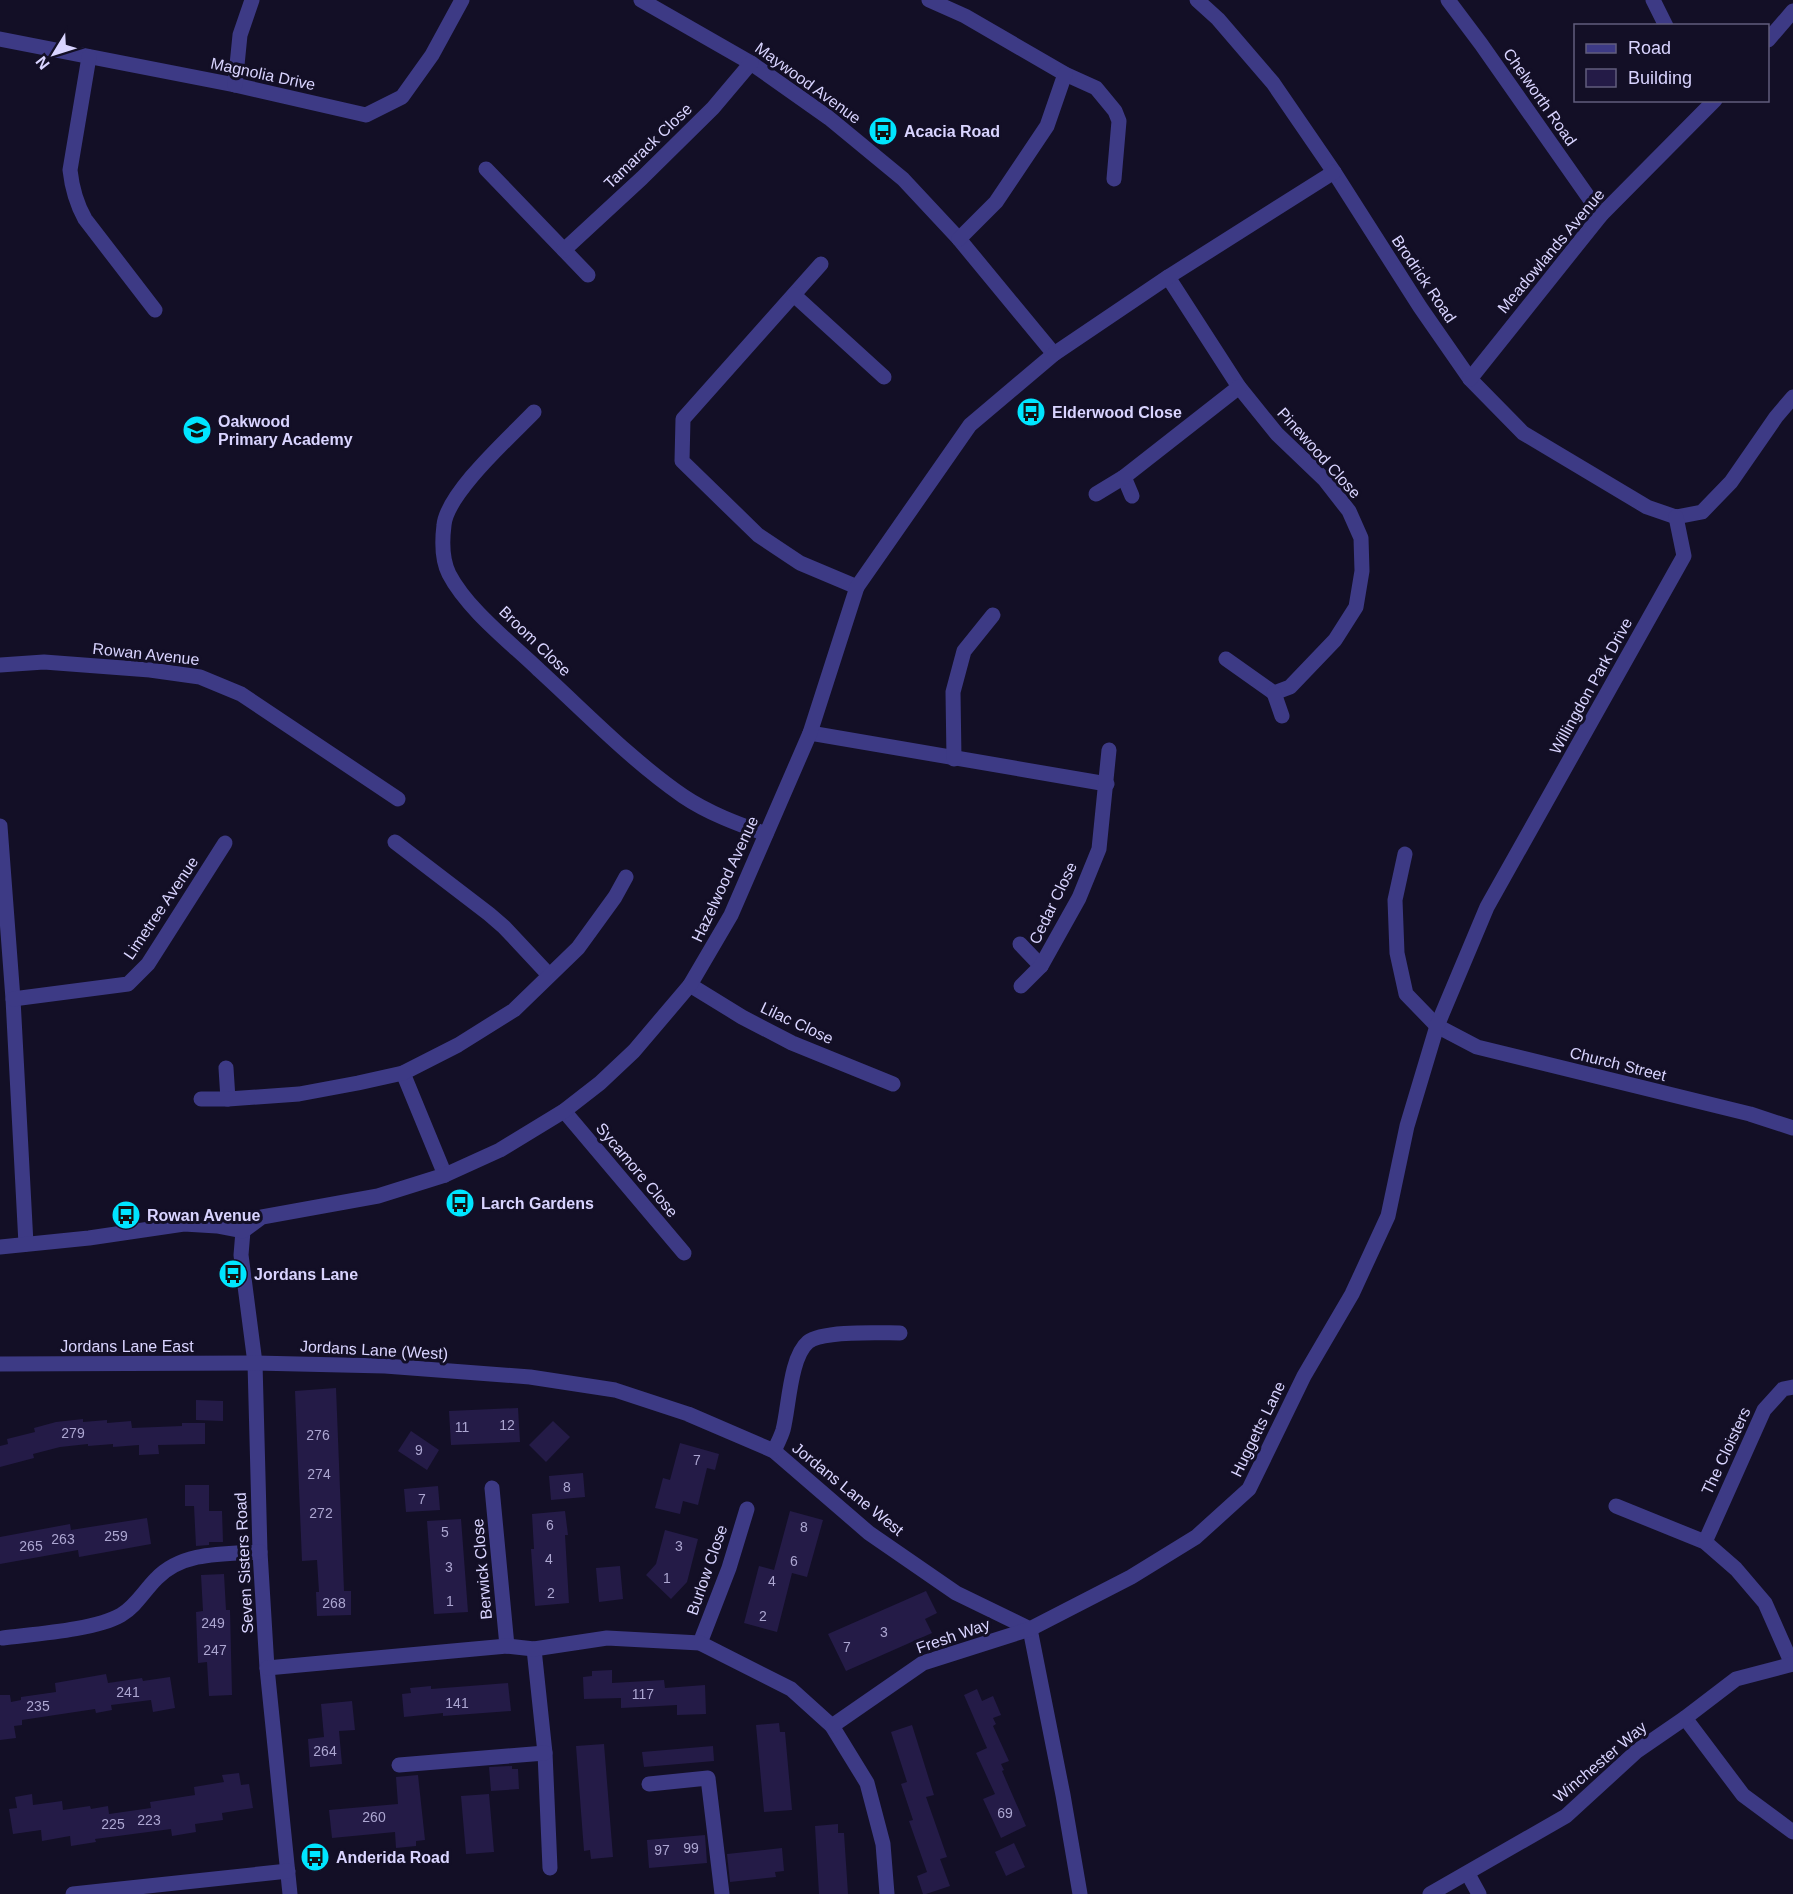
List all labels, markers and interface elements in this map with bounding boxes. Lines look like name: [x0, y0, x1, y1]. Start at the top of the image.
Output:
north arrow: [24, 24, 84, 84]
legend: [1574, 24, 1769, 102]
text: Road: [1628, 38, 1671, 58]
street label: Maywood Avenue: [752, 39, 864, 127]
street label: Chelworth Road: [1500, 45, 1580, 149]
text: N: [32, 53, 53, 73]
street label: Magnolia Drive: [209, 55, 317, 93]
text: Building: [1628, 68, 1692, 88]
street label: Tamarack Close: [601, 100, 695, 192]
bus stop icon: Acacia Road: [867, 115, 899, 147]
place label: Acacia Road: [904, 123, 1000, 140]
street label: Meadowlands Avenue: [1494, 186, 1608, 316]
street label: Brodrick Road: [1389, 232, 1459, 326]
bus stop icon: Elderwood Close: [1015, 396, 1047, 428]
place label: Elderwood Close: [1052, 404, 1182, 421]
street label: Pinewood Close: [1274, 404, 1364, 502]
place label: Oakwood Primary Academy: [218, 413, 353, 448]
school or university icon: Oakwood Primary Academy: [181, 414, 213, 446]
street label: Broom Close: [496, 603, 574, 679]
street label: Willingdon Park Drive: [1546, 615, 1636, 757]
street label: Rowan Avenue: [92, 640, 200, 668]
street label: Hazelwood Avenue: [688, 813, 762, 945]
street label: Limetree Avenue: [120, 854, 202, 962]
street label: Cedar Close: [1026, 859, 1080, 947]
street label: Lilac Close: [758, 999, 836, 1047]
street label: Church Street: [1568, 1044, 1668, 1084]
street label: Sycamore Close: [593, 1120, 681, 1220]
bus stop icon: Larch Gardens: [444, 1187, 476, 1219]
place label: Larch Gardens: [481, 1195, 594, 1212]
bus stop icon: Rowan Avenue: [110, 1199, 142, 1231]
place label: Rowan Avenue: [147, 1207, 261, 1224]
bus stop icon: Jordans Lane: [217, 1258, 249, 1290]
place label: Jordans Lane: [254, 1266, 358, 1283]
street label: Jordans Lane East: [60, 1338, 194, 1355]
street label: Jordans Lane (West): [300, 1338, 448, 1362]
street label: Huggetts Lane: [1228, 1378, 1288, 1479]
street label: The Cloisters: [1698, 1405, 1754, 1497]
house number: 12: [499, 1417, 515, 1433]
house number: 11: [455, 1419, 469, 1435]
house number: 279: [61, 1425, 85, 1441]
house number: 276: [306, 1427, 330, 1443]
street label: Jordans Lane West: [789, 1439, 907, 1539]
house number: 9: [415, 1442, 423, 1458]
house number: 7: [693, 1452, 701, 1468]
house number: 274: [307, 1466, 331, 1482]
house number: 8: [563, 1479, 571, 1495]
house number: 7: [418, 1491, 426, 1507]
street label: Seven Sisters Road: [232, 1492, 256, 1634]
house number: 272: [309, 1505, 333, 1521]
house number: 6: [546, 1517, 554, 1533]
street label: Berwick Close: [469, 1518, 495, 1620]
house number: 8: [800, 1519, 808, 1535]
street label: Burlow Close: [684, 1523, 730, 1617]
house number: 5: [441, 1524, 449, 1540]
house number: 259: [104, 1528, 128, 1544]
house number: 263: [51, 1531, 75, 1547]
house number: 265: [19, 1538, 43, 1554]
house number: 3: [675, 1538, 683, 1554]
house number: 4: [545, 1551, 553, 1567]
house number: 6: [790, 1553, 798, 1569]
house number: 3: [445, 1559, 453, 1575]
house number: 1: [663, 1570, 671, 1586]
house number: 4: [768, 1573, 776, 1589]
house number: 2: [547, 1585, 555, 1601]
house number: 1: [446, 1593, 454, 1609]
house number: 268: [322, 1595, 346, 1611]
house number: 2: [759, 1608, 767, 1624]
house number: 249: [201, 1615, 225, 1631]
street label: Fresh Way: [914, 1615, 992, 1657]
house number: 3: [880, 1624, 888, 1640]
house number: 7: [843, 1639, 851, 1655]
house number: 247: [203, 1642, 227, 1658]
house number: 241: [116, 1684, 140, 1700]
house number: 117: [632, 1686, 654, 1702]
house number: 141: [445, 1695, 469, 1711]
house number: 235: [26, 1698, 50, 1714]
street label: Winchester Way: [1550, 1718, 1650, 1806]
house number: 264: [313, 1743, 337, 1759]
house number: 69: [997, 1805, 1013, 1821]
house number: 260: [362, 1809, 386, 1825]
house number: 223: [137, 1812, 161, 1828]
house number: 225: [101, 1816, 125, 1832]
house number: 99: [683, 1840, 699, 1856]
bus stop icon: Anderida Road: [299, 1841, 331, 1873]
house number: 97: [654, 1842, 670, 1858]
place label: Anderida Road: [336, 1849, 450, 1866]

